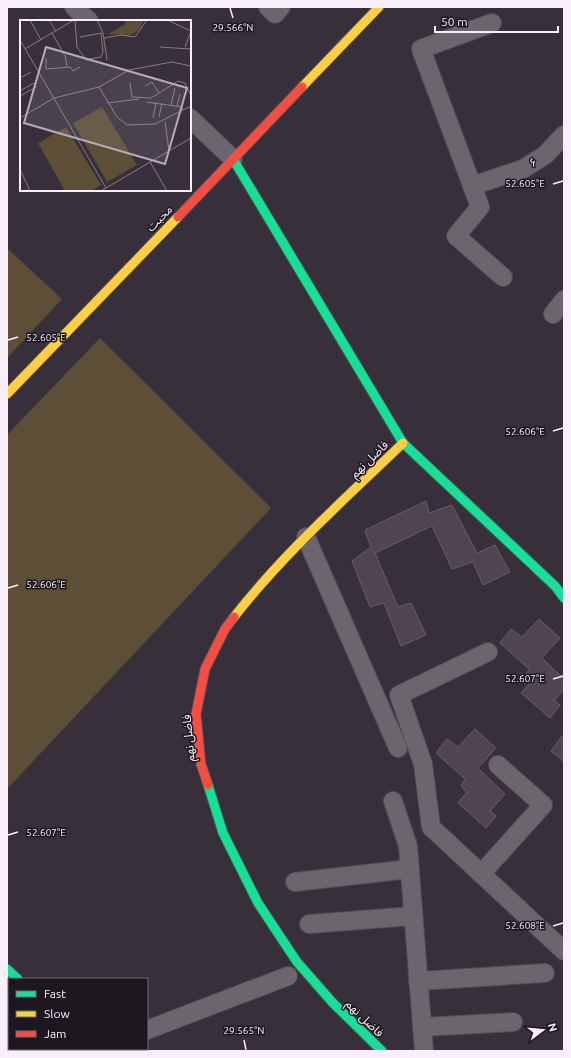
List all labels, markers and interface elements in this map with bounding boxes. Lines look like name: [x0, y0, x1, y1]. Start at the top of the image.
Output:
scale bar: [435, 8, 558, 34]
text: 50 m: [441, 15, 468, 28]
inset map: [20, 20, 191, 191]
text: 29.566°N: [212, 22, 254, 33]
street label: ۶: [527, 155, 539, 169]
text: 52.605°E: [505, 178, 545, 189]
street label: محبت: [143, 202, 175, 234]
text: 52.605°E: [26, 332, 66, 343]
text: 52.606°E: [505, 426, 545, 437]
street label: فاضل نهم: [347, 438, 393, 482]
text: 52.606°E: [26, 579, 66, 590]
text: 52.607°E: [505, 673, 545, 684]
street label: فاضل نهم: [179, 714, 200, 762]
text: 52.607°E: [26, 827, 66, 838]
text: 52.608°E: [505, 920, 545, 931]
legend: [8, 978, 148, 1050]
text: Fast: [44, 987, 66, 1000]
street label: فاضل نهم: [341, 997, 387, 1041]
text: Slow: [44, 1007, 70, 1020]
north arrow: [523, 1010, 563, 1050]
text: N: [546, 1022, 560, 1033]
text: 29.565°N: [223, 1025, 265, 1036]
text: Jam: [44, 1027, 66, 1040]

